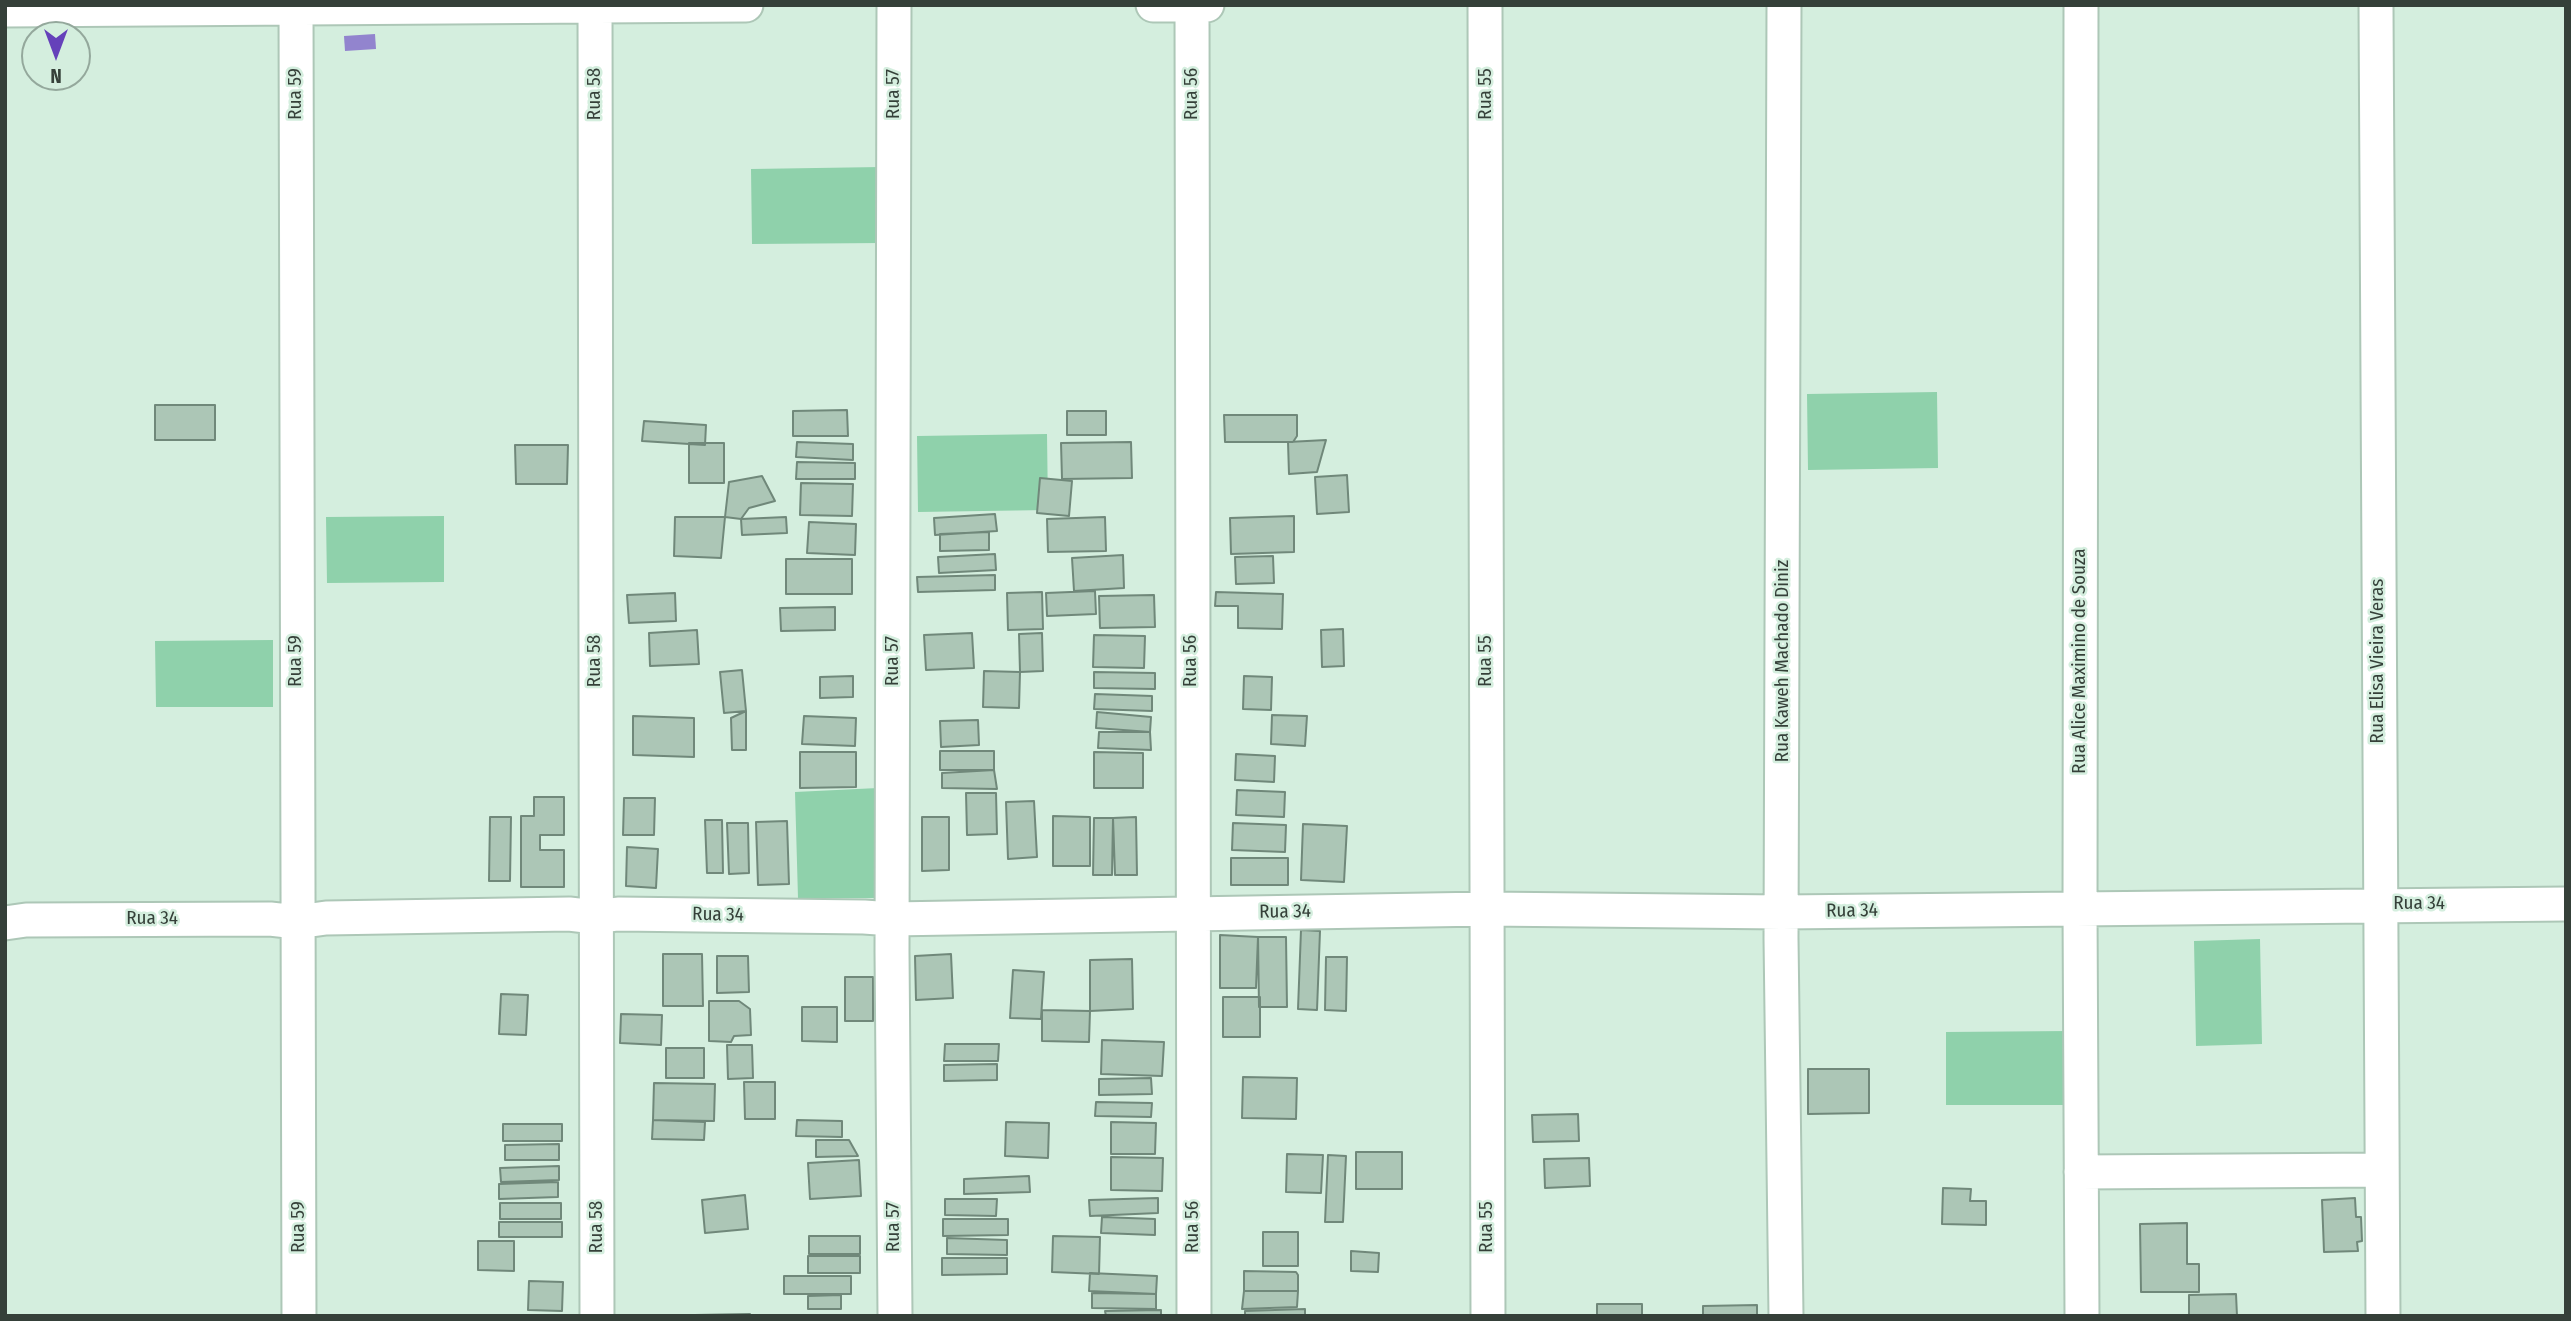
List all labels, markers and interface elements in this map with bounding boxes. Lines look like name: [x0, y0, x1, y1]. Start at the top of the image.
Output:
north arrow: [21, 21, 91, 91]
text: N: [50, 64, 62, 87]
street label: Rua 59: [285, 68, 307, 120]
street label: Rua 58: [584, 68, 606, 120]
street label: Rua 56: [1181, 68, 1203, 120]
street label: Rua 55: [1475, 68, 1497, 120]
street label: Rua 57: [883, 69, 905, 119]
street label: Rua Alice Maximino de Souza: [2069, 548, 2091, 774]
street label: Rua Kaweh Machado Diniz: [1772, 560, 1794, 762]
street label: Rua Elisa Vieira Veras: [2367, 579, 2389, 743]
street label: Rua 59: [285, 635, 307, 687]
street label: Rua 58: [584, 635, 606, 687]
street label: Rua 56: [1180, 635, 1202, 687]
street label: Rua 55: [1475, 635, 1497, 687]
street label: Rua 57: [882, 636, 904, 686]
street label: Rua 34: [2393, 893, 2445, 915]
street label: Rua 34: [1826, 899, 1878, 923]
street label: Rua 34: [1259, 900, 1311, 924]
street label: Rua 34: [692, 903, 744, 927]
street label: Rua 34: [126, 908, 178, 930]
street label: Rua 59: [288, 1201, 310, 1253]
street label: Rua 58: [586, 1201, 608, 1253]
street label: Rua 56: [1182, 1201, 1204, 1253]
street label: Rua 55: [1476, 1201, 1498, 1253]
street label: Rua 57: [883, 1202, 905, 1252]

